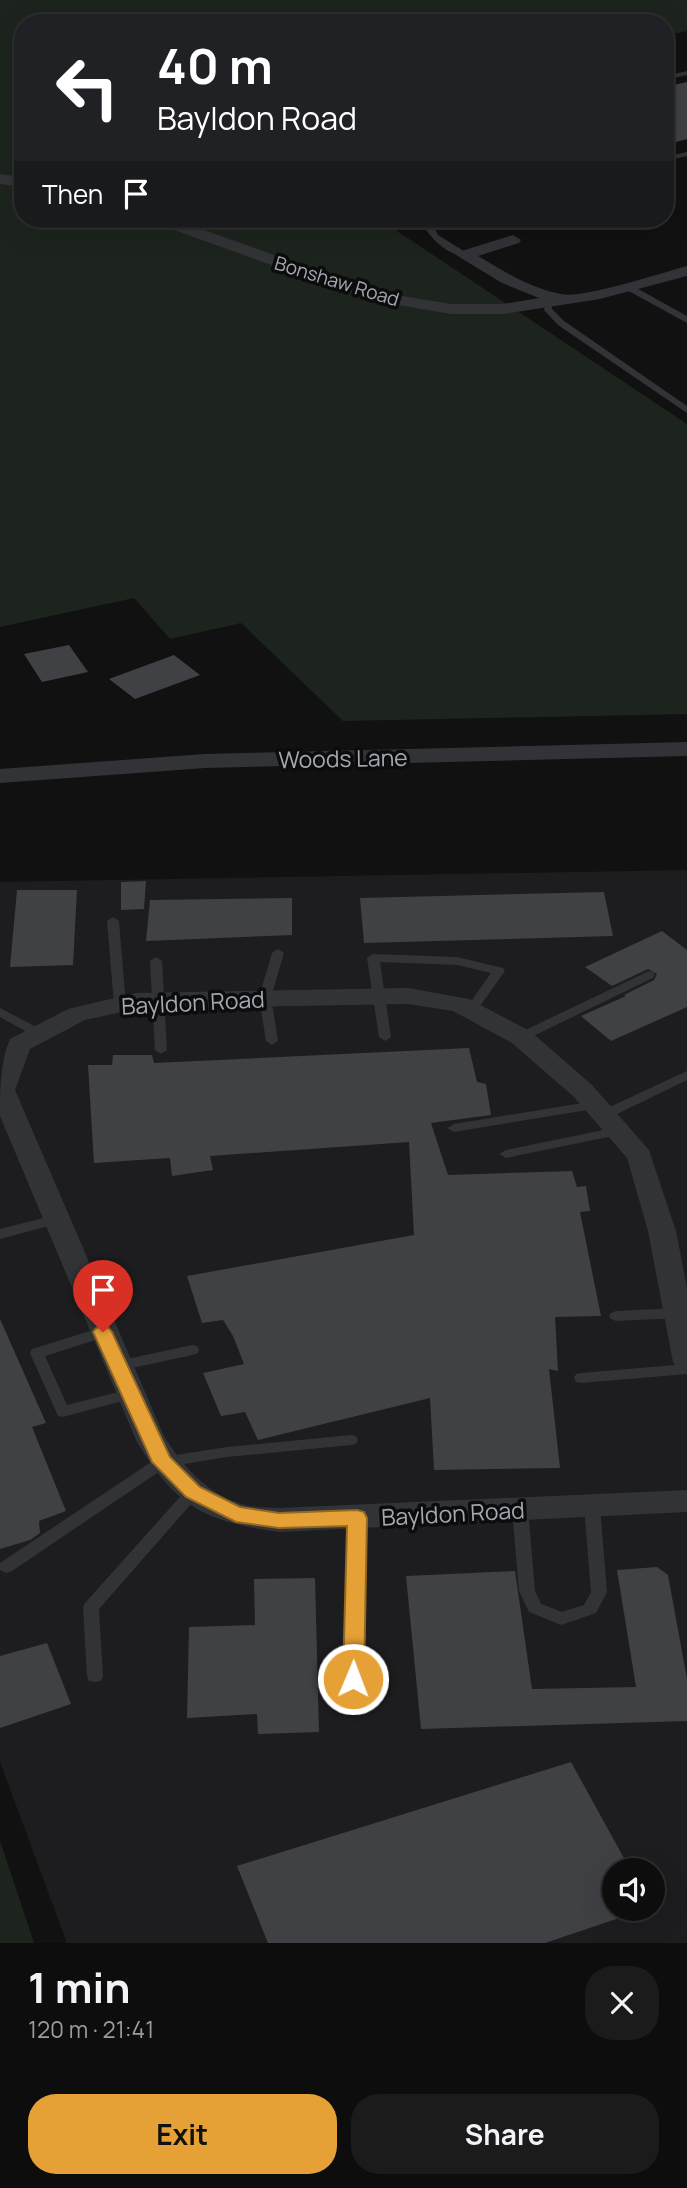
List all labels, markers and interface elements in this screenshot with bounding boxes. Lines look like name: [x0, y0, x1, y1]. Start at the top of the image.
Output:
text: 40 m: [157, 32, 273, 99]
icon: left: [42, 42, 133, 133]
text: Bayldon Road: [157, 96, 357, 140]
icon: arrive: [117, 175, 155, 213]
text: Then: [42, 176, 103, 212]
street label: Bonshaw Road: [272, 250, 402, 312]
street label: Woods Lane: [278, 741, 408, 775]
street label: Bayldon Road: [120, 982, 266, 1022]
pin: [73, 1260, 133, 1332]
icon: arrive: [84, 1271, 122, 1309]
street label: Bayldon Road: [380, 1493, 526, 1533]
position arrow: [316, 1642, 390, 1716]
map controls: [602, 1858, 665, 1921]
button: sound: [602, 1858, 665, 1921]
text: 1 min: [28, 1958, 131, 2016]
button: close: [585, 1966, 659, 2040]
text: 120 m · 21:41: [28, 2013, 154, 2045]
button: Exit: [28, 2094, 337, 2174]
button: Share: [351, 2094, 659, 2174]

